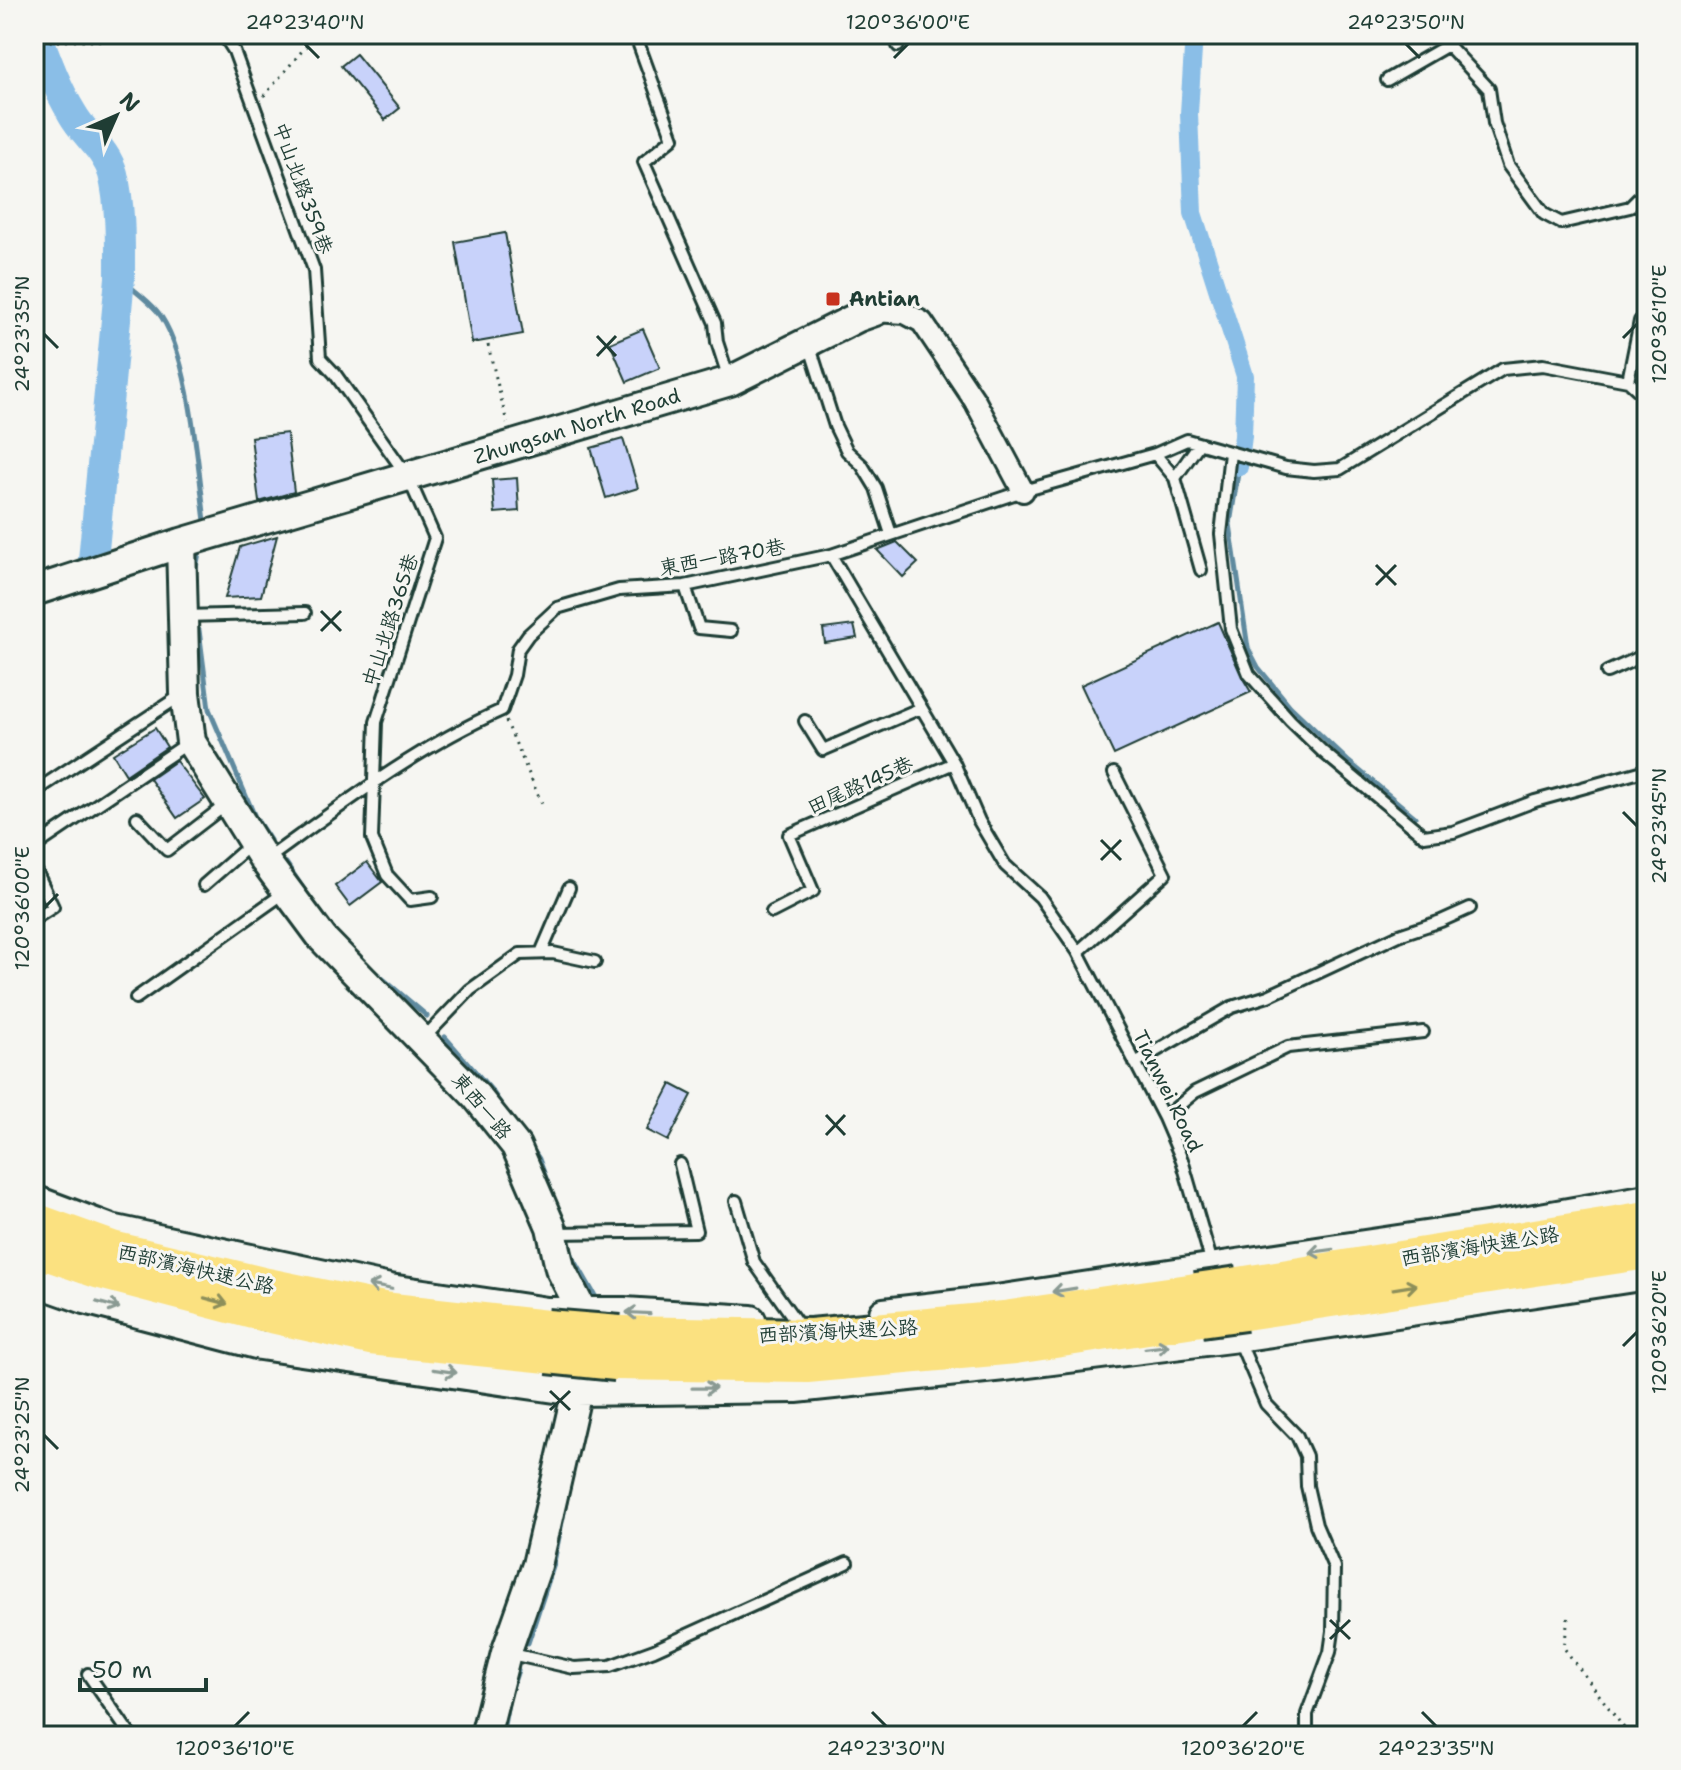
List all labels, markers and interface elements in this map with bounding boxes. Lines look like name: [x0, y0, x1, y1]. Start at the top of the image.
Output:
text: 24°23'40"N: [245, 9, 365, 35]
text: 120°36'00"E: [846, 9, 970, 35]
text: 24°23'50"N: [1347, 9, 1465, 35]
north arrow: [76, 76, 156, 156]
text: N: [113, 86, 146, 119]
street label: 中山北路359巷: [267, 118, 339, 259]
text: 120°36'10"E: [1646, 265, 1672, 383]
text: 24°23'35"N: [9, 276, 35, 392]
place label: Antian: [849, 286, 920, 312]
marker: Antian: [824, 290, 842, 308]
street label: Zhungsan North Road: [471, 382, 684, 470]
street label: 東西一路70巷: [657, 533, 788, 581]
street label: 中山北路365巷: [356, 549, 424, 690]
street label: 田尾路145巷: [803, 750, 918, 820]
text: 24°23'45"N: [1646, 768, 1672, 884]
text: 120°36'00"E: [9, 846, 35, 970]
street label: Tianwei Road: [1127, 1026, 1209, 1157]
street label: 東西一路: [446, 1067, 518, 1146]
street label: 西部濱海快速公路: [1399, 1220, 1562, 1271]
street label: 西部濱海快速公路: [115, 1238, 278, 1300]
one-way arrow: [1309, 1244, 1334, 1259]
text: 120°36'20"E: [1646, 1270, 1672, 1394]
one-way arrow: [368, 1278, 394, 1293]
one-way arrow: [1392, 1279, 1417, 1294]
one-way arrow: [1052, 1283, 1077, 1298]
one-way arrow: [203, 1295, 229, 1310]
one-way arrow: [95, 1299, 121, 1314]
one-way arrow: [625, 1305, 652, 1320]
street label: 西部濱海快速公路: [757, 1314, 920, 1348]
one-way arrow: [1144, 1339, 1170, 1354]
one-way arrow: [432, 1364, 457, 1379]
text: 24°23'25"N: [9, 1376, 35, 1494]
one-way arrow: [690, 1381, 717, 1396]
scale bar: [80, 1642, 206, 1692]
text: 50 m: [92, 1654, 152, 1686]
text: 120°36'10"E: [176, 1735, 294, 1761]
text: 24°23'30"N: [826, 1735, 946, 1761]
text: 120°36'20"E: [1181, 1735, 1305, 1761]
text: 24°23'35"N: [1378, 1735, 1494, 1761]

